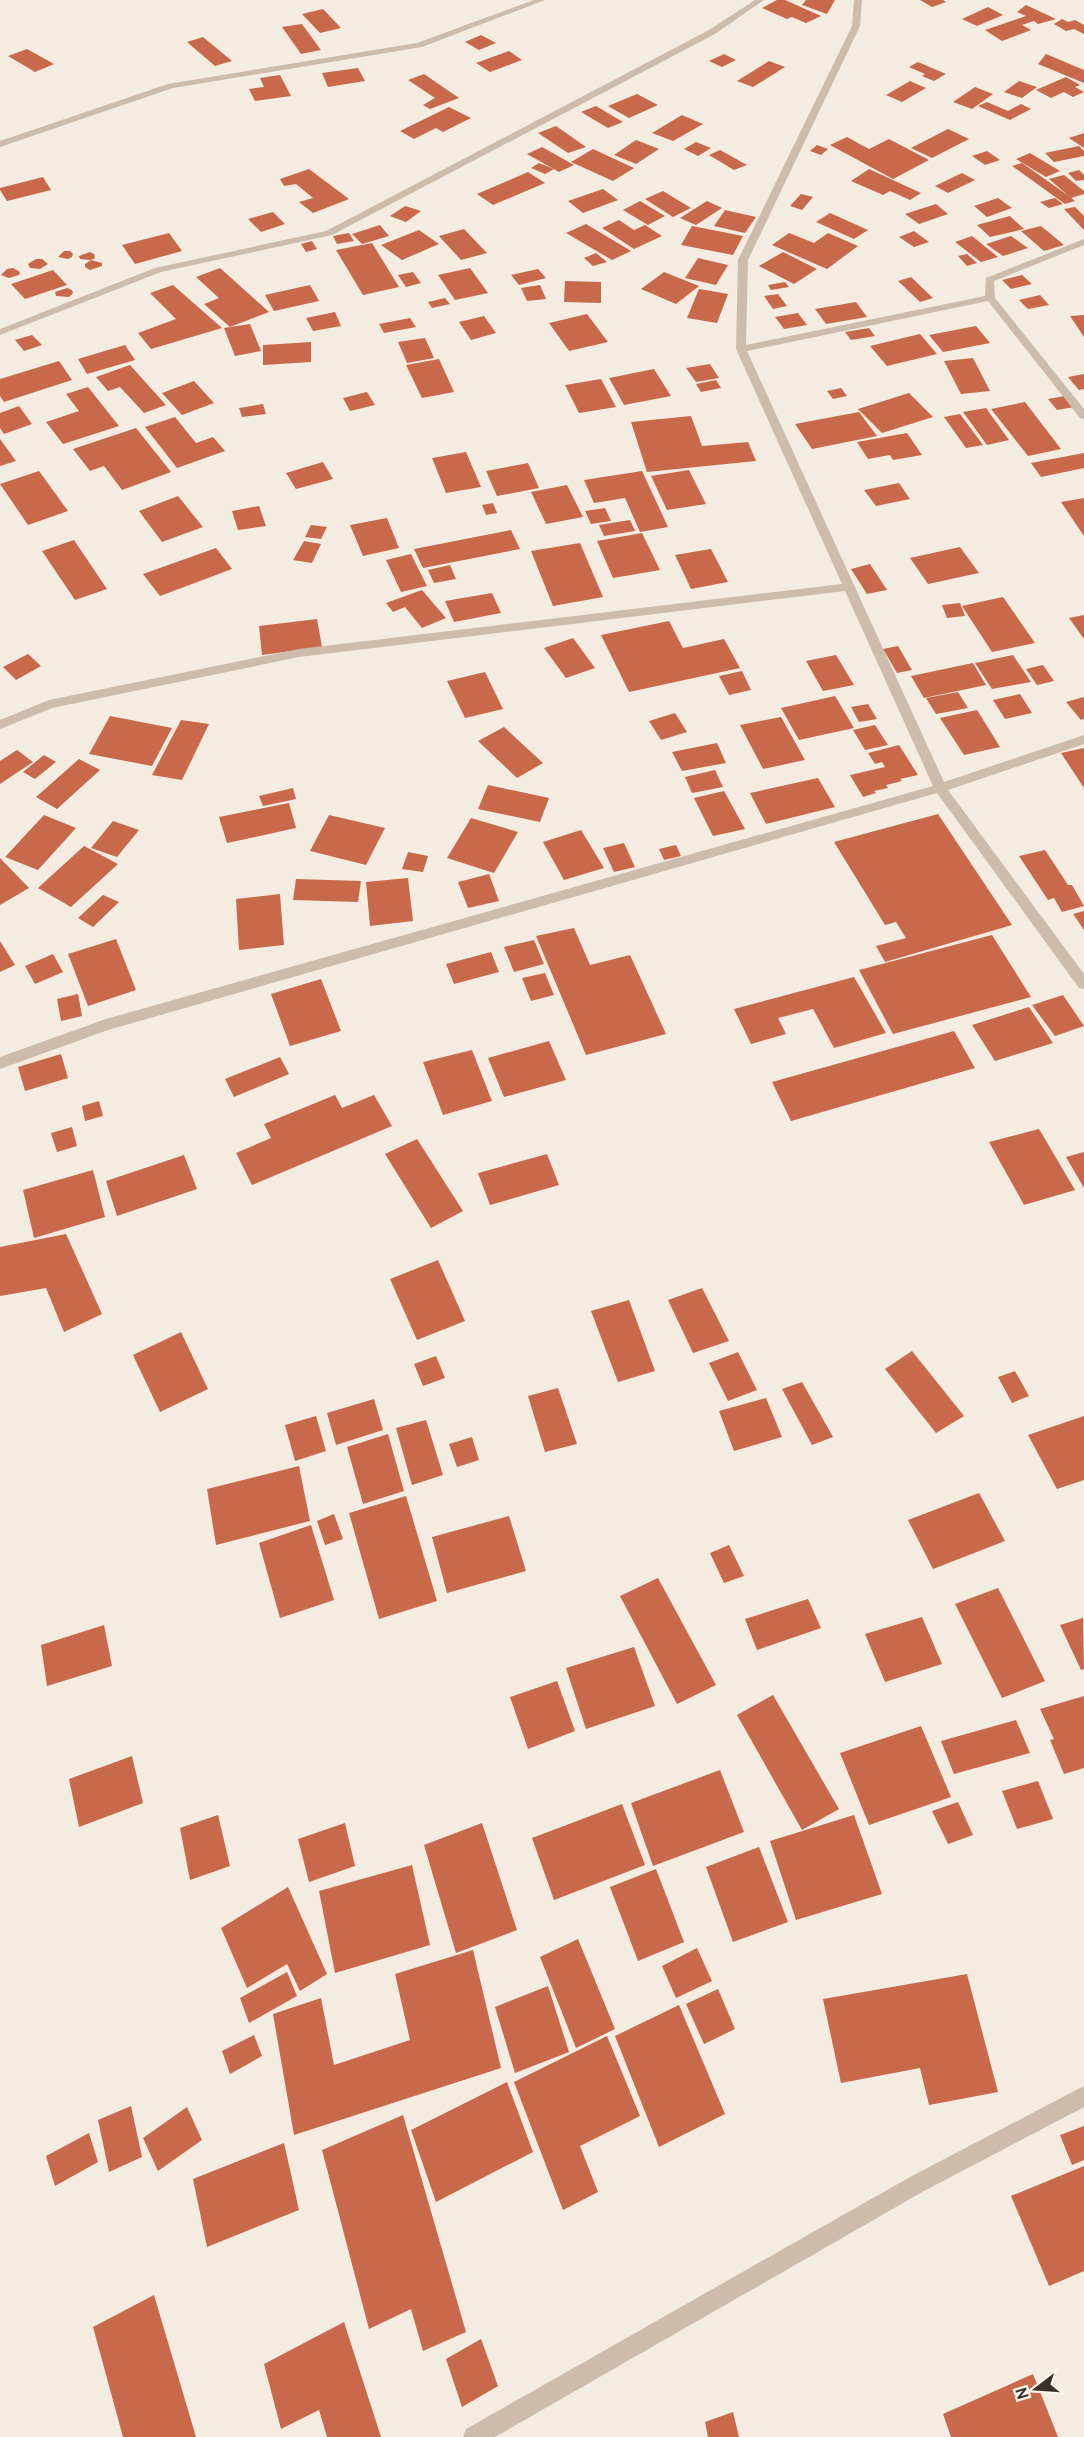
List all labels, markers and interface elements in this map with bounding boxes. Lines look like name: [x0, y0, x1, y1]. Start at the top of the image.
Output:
north arrow: [1006, 2359, 1066, 2419]
text: N: [1012, 2384, 1035, 2401]

